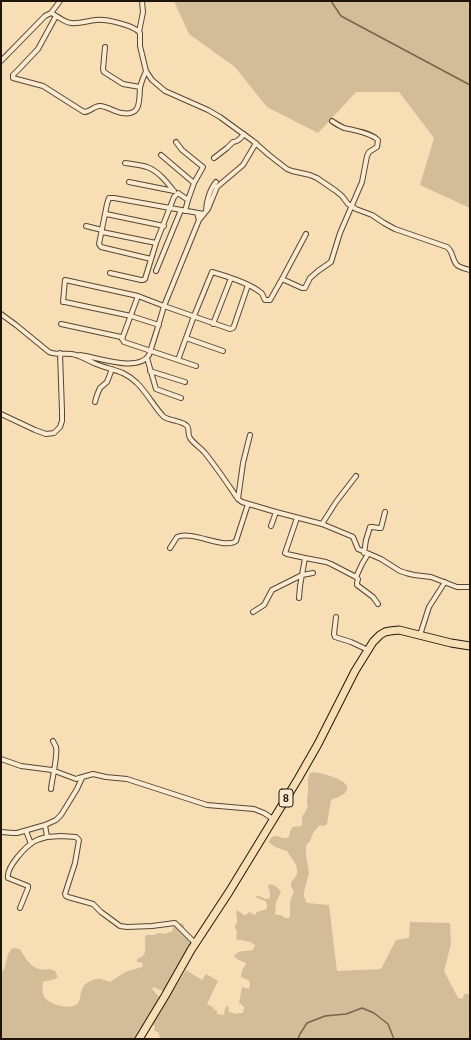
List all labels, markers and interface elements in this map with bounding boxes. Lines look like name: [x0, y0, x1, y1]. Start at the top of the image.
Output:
road number: 8: [279, 789, 293, 807]

